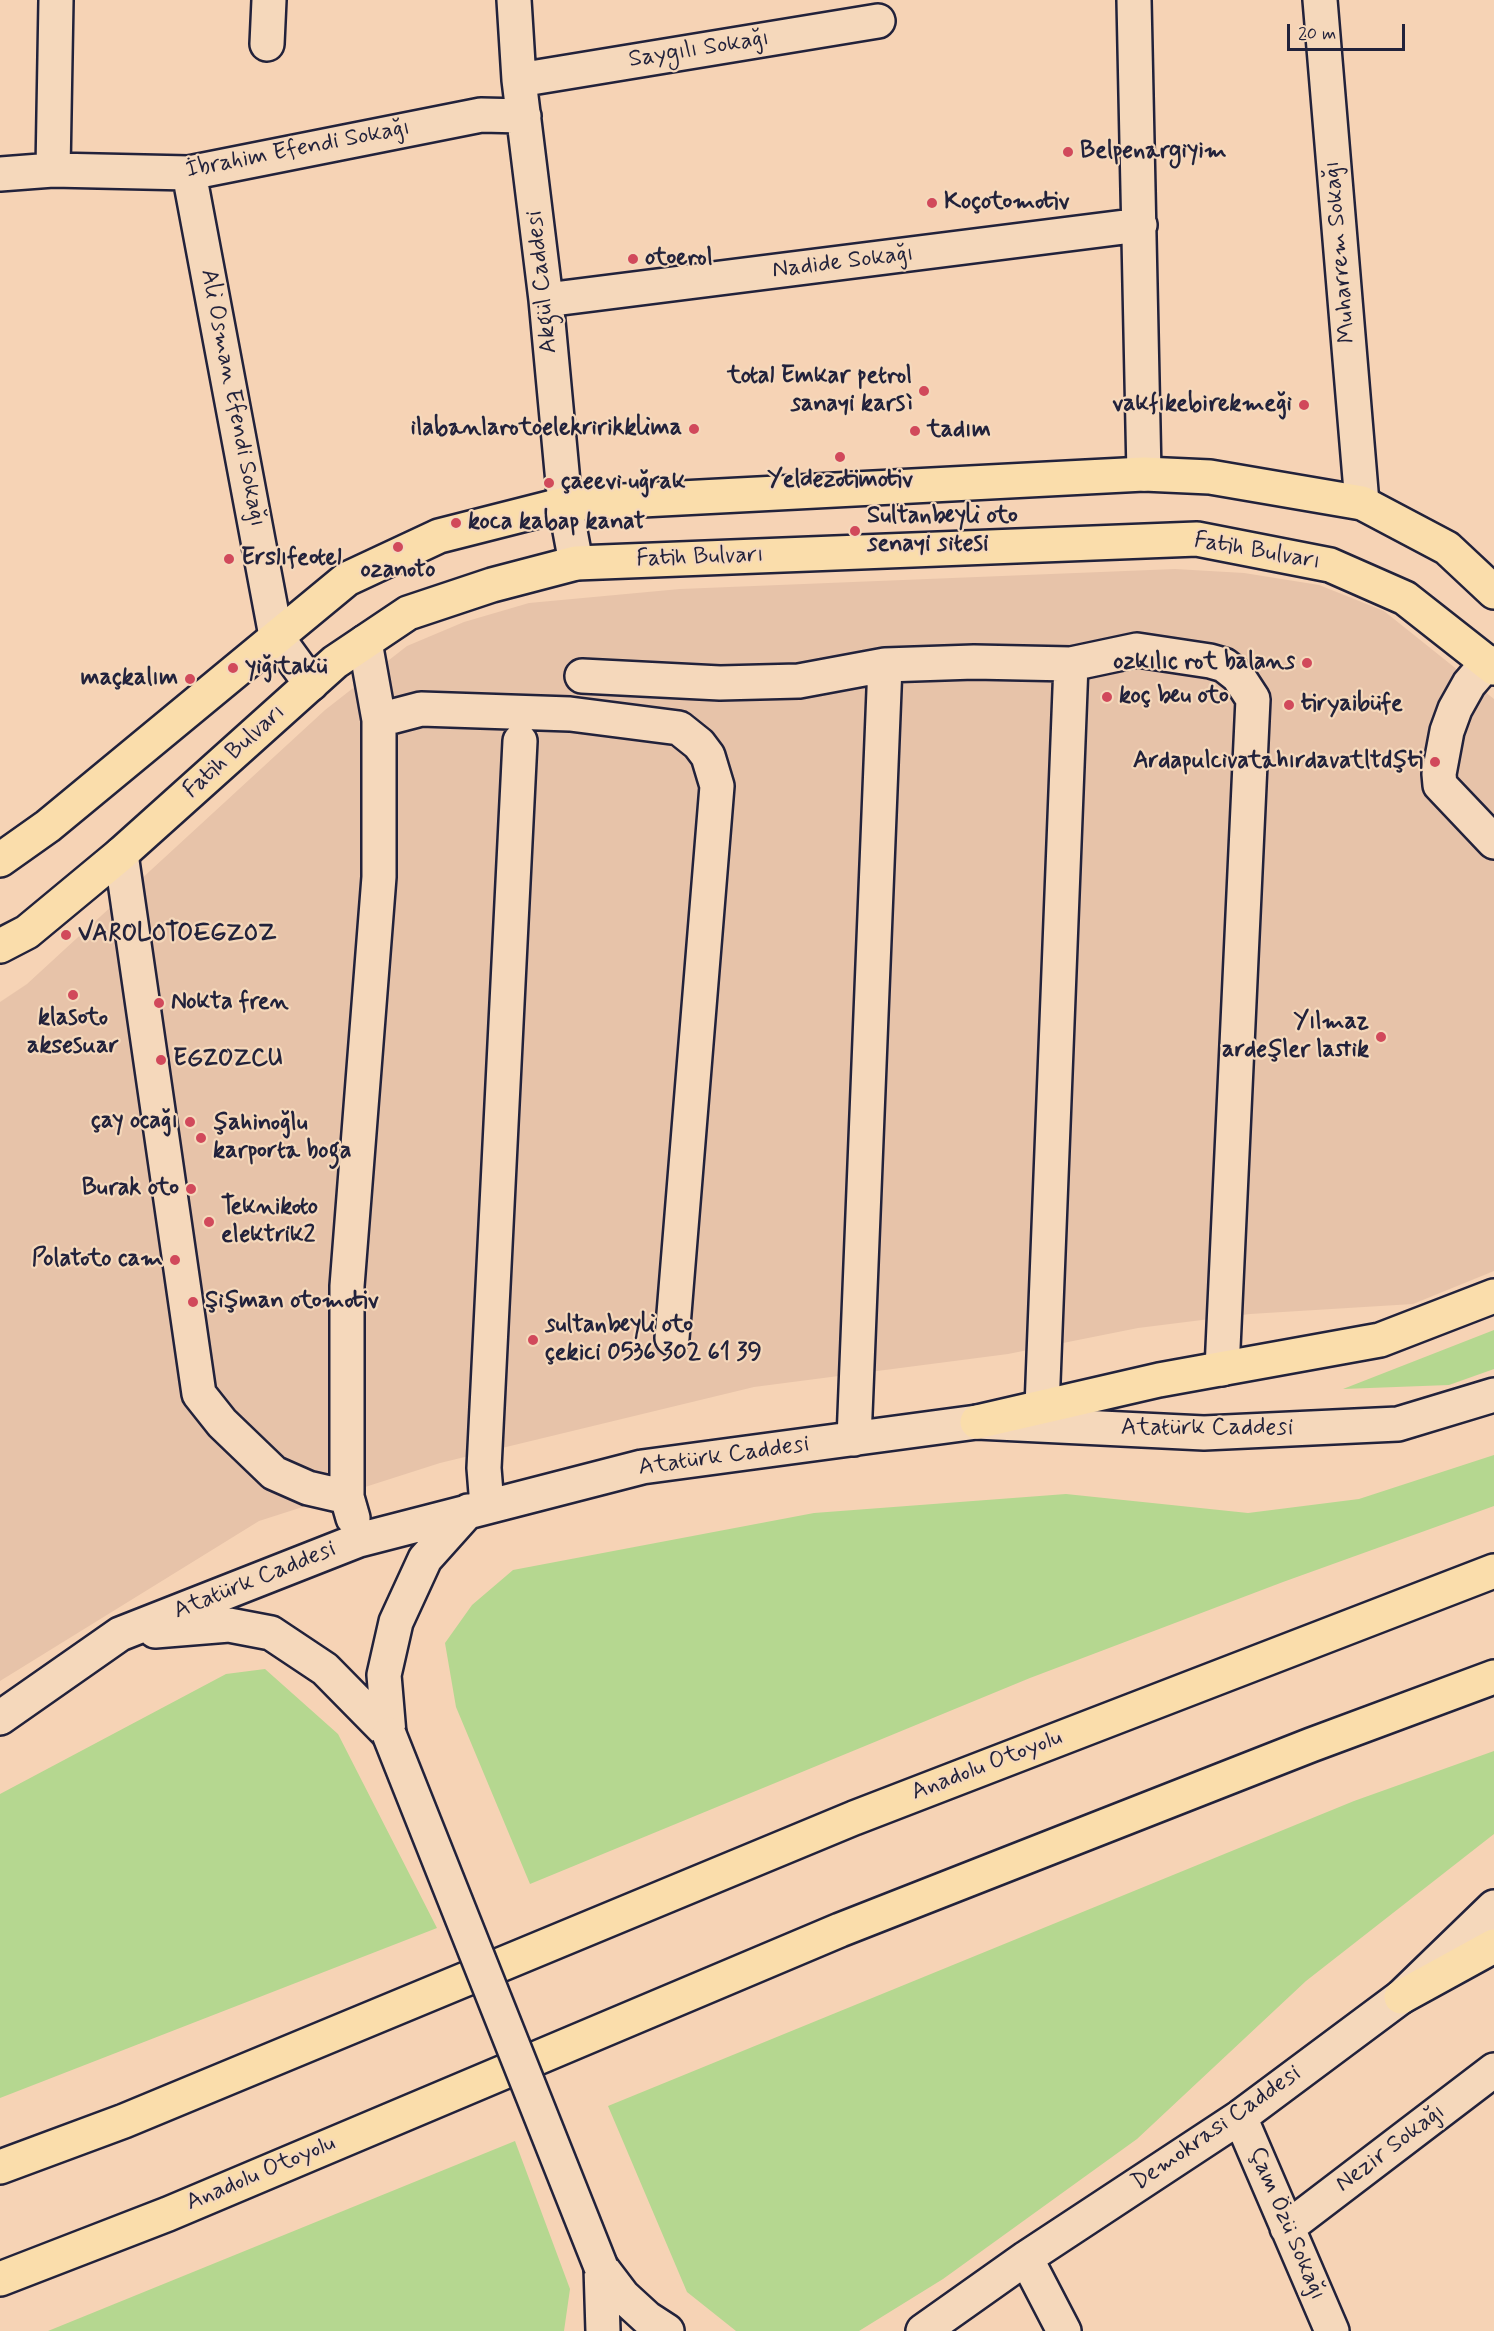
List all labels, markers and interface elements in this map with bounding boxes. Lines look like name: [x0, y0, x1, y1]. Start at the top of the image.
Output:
scale bar: [1290, 12, 1408, 50]
text: 20 m: [1298, 22, 1336, 46]
street label: Saygılı Sokağı: [627, 25, 771, 75]
street label: İbrahim Efendi Sokağı: [183, 114, 413, 186]
place label: Belpenargiyim: [1080, 138, 1227, 166]
marker: Belpenargiyim: [1061, 145, 1075, 159]
street label: Muharrem Sokağı: [1319, 160, 1363, 344]
place label: Koçotomotiv: [944, 189, 1069, 217]
marker: Koçotomotiv: [925, 196, 939, 210]
street label: Akgül Caddesi: [521, 209, 565, 355]
street label: Nadide Sokağı: [771, 240, 915, 286]
place label: otoerol: [645, 245, 713, 273]
marker: otoerol: [626, 252, 640, 266]
street label: Ali Osman Efendi Sokağı: [193, 267, 271, 529]
place label: total Emkar petrol sanayi karsì: [727, 363, 912, 419]
marker: total Emkar petrol sanayi karsì: [917, 384, 931, 398]
place label: vakfıkebirekmeği: [1112, 391, 1292, 419]
marker: vakfıkebirekmeği: [1297, 398, 1311, 412]
place label: ilabanlarotoelekririkklima: [411, 415, 682, 443]
place label: tadım: [927, 417, 991, 445]
marker: ilabanlarotoelekririkklima: [687, 422, 701, 436]
marker: tadım: [908, 424, 922, 438]
marker: Yeldezotimotiv: [833, 450, 847, 464]
place label: Yeldezotimotiv: [767, 467, 913, 495]
place label: çaeevi uğrak: [561, 469, 685, 497]
marker: çaeevi uğrak: [542, 476, 556, 490]
place label: Sultanbeyli oto senayi sitesi: [867, 503, 1018, 559]
place label: koca kabap kanat: [468, 509, 645, 537]
marker: koca kabap kanat: [449, 516, 463, 530]
marker: Sultanbeyli oto senayi sitesi: [848, 524, 862, 538]
street label: Fatih Bulvarı: [1192, 527, 1322, 577]
marker: ozanoto: [391, 540, 405, 554]
street label: Fatih Bulvarı: [636, 541, 764, 575]
place label: Erslıfeotel: [241, 545, 342, 573]
marker: Erslıfeotel: [222, 552, 236, 566]
place label: ozanoto: [361, 557, 435, 585]
place label: ozkılıc rot balans: [1113, 649, 1295, 677]
place label: yiğitakü: [245, 654, 327, 682]
marker: ozkılıc rot balans: [1300, 656, 1314, 670]
marker: yiğitakü: [226, 661, 240, 675]
place label: maçkalım: [81, 665, 178, 693]
marker: maçkalım: [183, 672, 197, 686]
place label: koç beu oto: [1119, 683, 1229, 711]
marker: koç beu oto: [1100, 690, 1114, 704]
place label: tiryaibüfe: [1301, 691, 1403, 719]
marker: tiryaibüfe: [1282, 698, 1296, 712]
street label: Fatih Bulvarı: [178, 699, 292, 805]
place label: Ardapulcivatahırdavatltdşti: [1133, 748, 1423, 776]
marker: Ardapulcivatahırdavatltdşti: [1428, 755, 1442, 769]
place label: VAROLOTOEGZOZ: [78, 921, 276, 949]
marker: VAROLOTOEGZOZ: [59, 928, 73, 942]
marker: klasoto aksesuar: [66, 988, 80, 1002]
place label: Nokta fren: [171, 989, 288, 1017]
marker: Nokta fren: [152, 996, 166, 1010]
place label: klasoto aksesuar: [27, 1005, 119, 1061]
place label: Yılmaz ardeşler lastik: [1222, 1009, 1369, 1065]
marker: Yılmaz ardeşler lastik: [1374, 1030, 1388, 1044]
place label: EGZOZCU: [173, 1046, 283, 1074]
marker: EGZOZCU: [154, 1053, 168, 1067]
place label: çay ocağı: [91, 1108, 178, 1136]
place label: şahinoğlu karporta boga: [213, 1110, 351, 1166]
marker: çay ocağı: [183, 1115, 197, 1129]
marker: şahinoğlu karporta boga: [194, 1131, 208, 1145]
place label: Burak oto: [82, 1175, 179, 1203]
marker: Burak oto: [184, 1182, 198, 1196]
place label: Teknikoto elektrik2: [221, 1194, 318, 1250]
marker: Teknikoto elektrik2: [202, 1215, 216, 1229]
place label: Polatoto cam: [32, 1246, 163, 1274]
marker: Polatoto cam: [168, 1253, 182, 1267]
place label: Şişman otomotiv: [205, 1288, 379, 1316]
marker: Şişman otomotiv: [186, 1295, 200, 1309]
place label: sultanbeyli oto çekici 0536 302 61 39: [545, 1312, 762, 1368]
marker: sultanbeyli oto çekici 0536 302 61 39: [526, 1333, 540, 1347]
street label: Atatürk Caddesi: [1121, 1415, 1293, 1443]
street label: Atatürk Caddesi: [637, 1431, 811, 1483]
street label: Atatürk Caddesi: [170, 1535, 340, 1627]
street label: Anadolu Otoyolu: [908, 1724, 1066, 1808]
street label: Demokrasi Caddesi: [1127, 2060, 1307, 2198]
street label: Nezir Sokağı: [1331, 2098, 1451, 2200]
street label: Anadolu Otoyolu: [182, 2130, 340, 2218]
street label: Çam Özü Sokağı: [1241, 2143, 1331, 2305]

